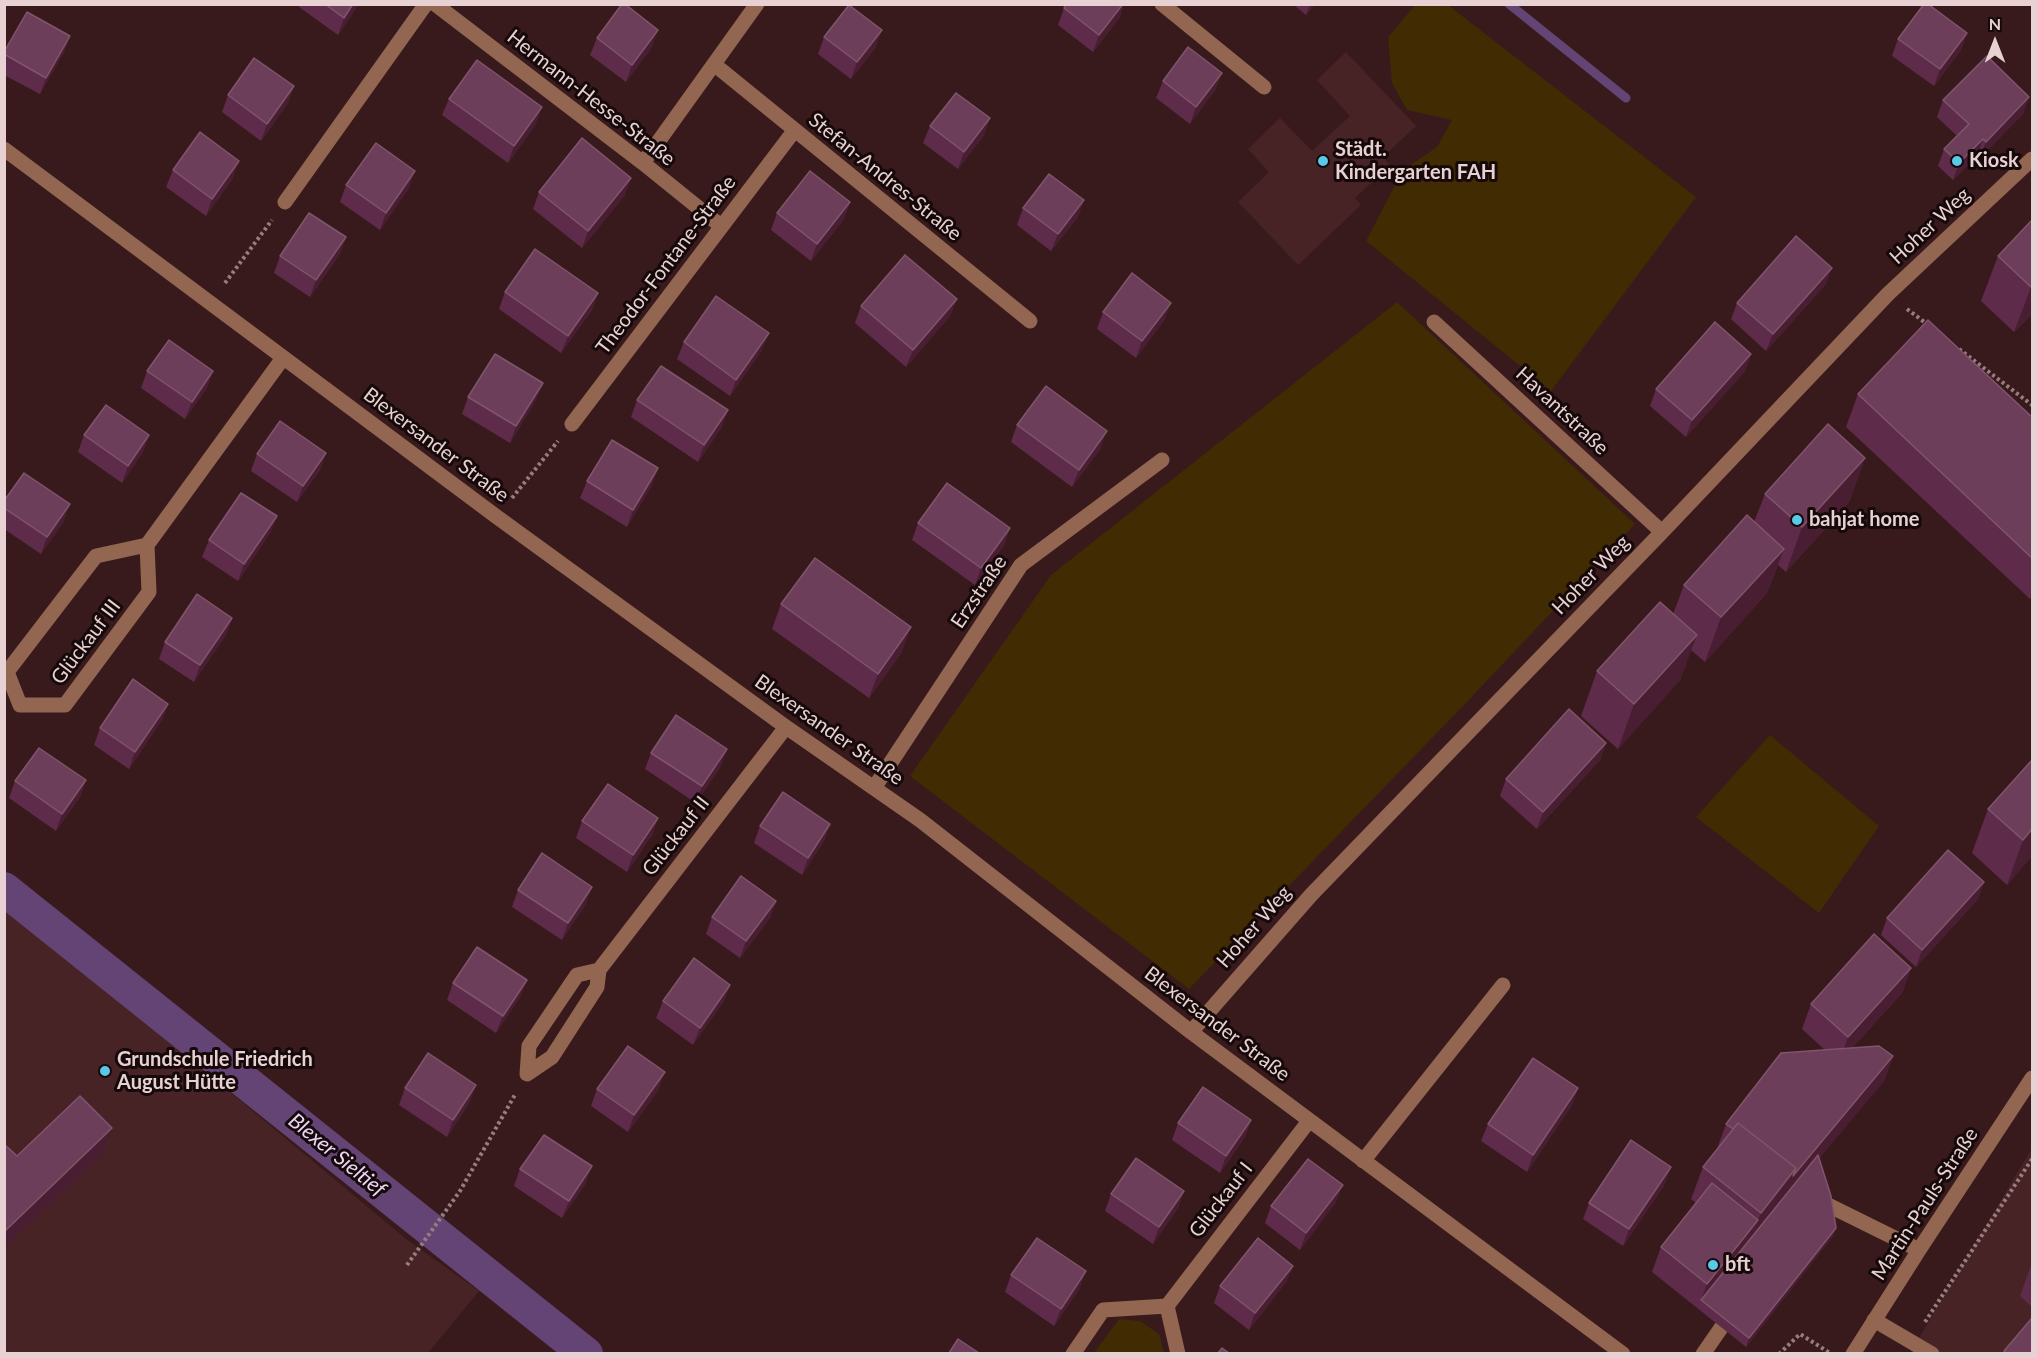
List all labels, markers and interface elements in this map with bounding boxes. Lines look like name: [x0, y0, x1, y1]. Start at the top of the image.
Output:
north arrow: [1965, 12, 2025, 72]
text: N: [1989, 14, 2001, 33]
street label: Hermann-Hesse-Straße: [502, 25, 680, 171]
street label: Stefan-Andres-Straße: [804, 108, 966, 246]
place label: Städt. Kindergarten FAH: [1335, 138, 1496, 185]
place label: Kiosk: [1969, 149, 2019, 173]
marker: Städt. Kindergarten FAH: [1316, 154, 1330, 168]
marker: Kiosk: [1950, 154, 1964, 168]
street label: Theodor-Fontane-Straße: [591, 171, 741, 359]
street label: Hoher Weg: [1885, 183, 1975, 269]
street label: Havantstraße: [1511, 362, 1613, 460]
street label: Blexersander Straße: [359, 382, 513, 508]
place label: bahjat home: [1809, 508, 1919, 532]
marker: bahjat home: [1790, 513, 1804, 527]
street label: Hoher Weg: [1547, 530, 1635, 620]
street label: Erzstraße: [946, 551, 1012, 633]
street label: Glückauf III: [46, 595, 126, 689]
street label: Blexersander Straße: [750, 670, 908, 790]
street label: Glückauf II: [637, 791, 715, 881]
street label: Hoher Weg: [1212, 881, 1296, 973]
street label: Blexersander Straße: [1140, 961, 1294, 1087]
place label: Grundschule Friedrich August Hütte: [117, 1048, 313, 1095]
marker: Grundschule Friedrich August Hütte: [98, 1064, 112, 1078]
water label: Blexer Sieltief: [283, 1108, 391, 1202]
street label: Martin-Pauls-Straße: [1867, 1123, 1983, 1285]
street label: Glückauf I: [1184, 1158, 1258, 1242]
place label: bft: [1725, 1253, 1750, 1277]
marker: bft: [1706, 1258, 1720, 1272]

